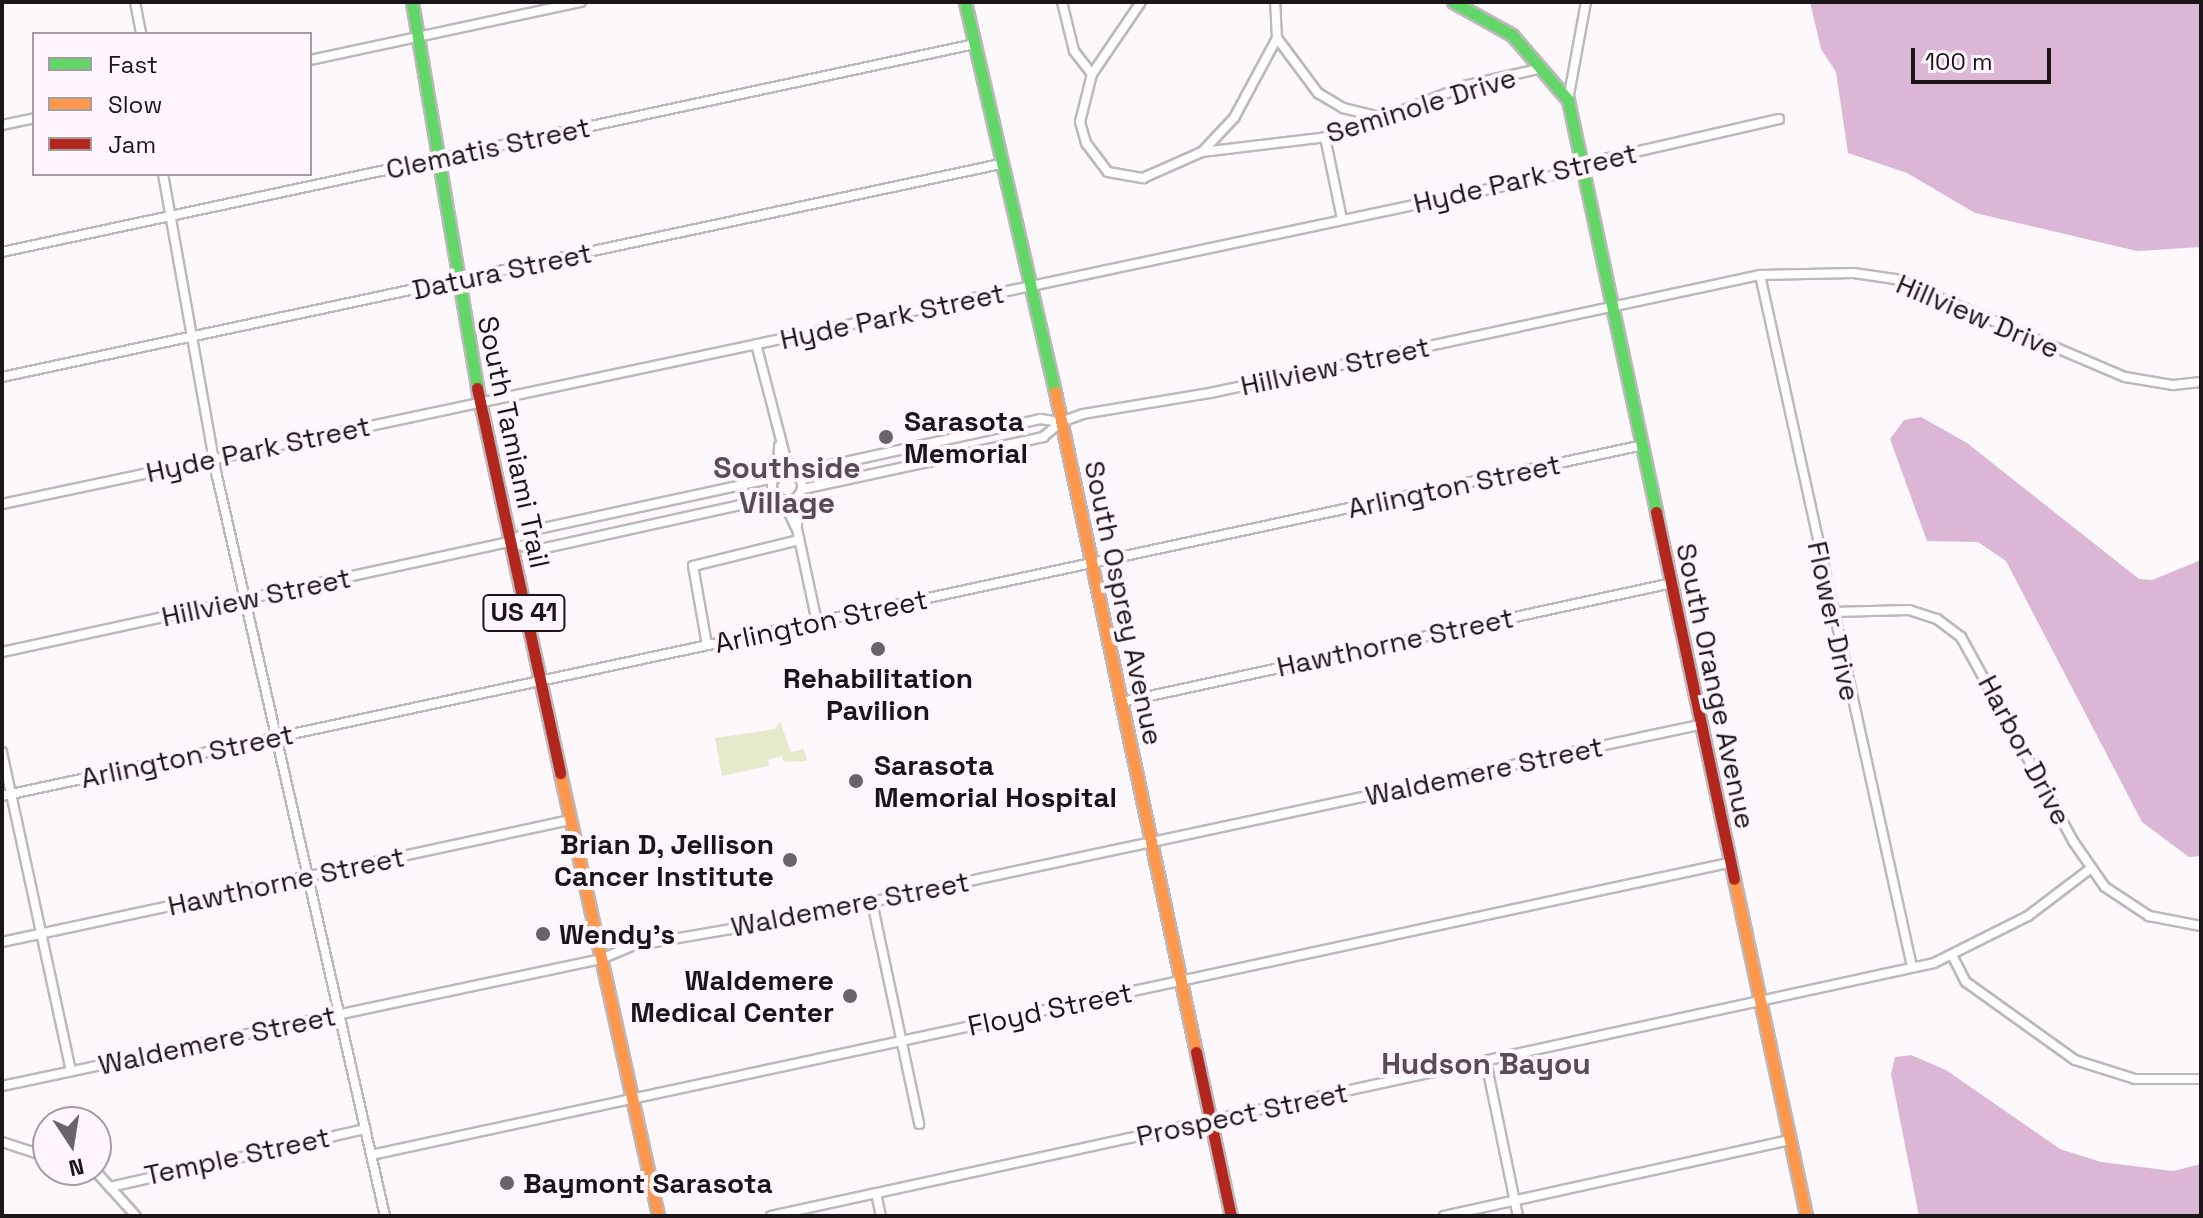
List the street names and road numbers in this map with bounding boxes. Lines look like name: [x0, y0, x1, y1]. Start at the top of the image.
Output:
street label: Seminole Drive: [1322, 60, 1520, 150]
street label: Clematis Street: [383, 110, 593, 186]
street label: Hyde Park Street: [1410, 136, 1640, 220]
street label: Datura Street: [409, 236, 595, 306]
street label: Hillview Drive: [1891, 267, 2065, 365]
street label: Hyde Park Street: [777, 276, 1007, 356]
street label: South Tamiami Trail: [471, 312, 557, 572]
street label: Hillview Street: [1237, 330, 1433, 402]
street label: Hyde Park Street: [143, 409, 373, 489]
street label: Arlington Street: [1345, 447, 1563, 525]
street label: South Osprey Avenue: [1077, 458, 1171, 748]
street label: Flower Drive: [1801, 538, 1867, 704]
street label: South Orange Avenue: [1669, 540, 1763, 832]
street label: Hillview Street: [158, 561, 354, 633]
street label: Arlington Street: [712, 582, 930, 660]
road number: US 41: [482, 591, 566, 635]
street label: Hawthorne Street: [1274, 601, 1516, 683]
street label: Harbor Drive: [1971, 669, 2079, 831]
street label: Arlington Street: [78, 717, 296, 795]
street label: Waldemere Street: [1362, 729, 1606, 813]
street label: Hawthorne Street: [165, 840, 407, 922]
street label: Waldemere Street: [728, 864, 972, 944]
street label: Floyd Street: [965, 975, 1135, 1043]
street label: Waldemere Street: [95, 998, 339, 1082]
street label: Prospect Street: [1133, 1075, 1351, 1153]
street label: Temple Street: [141, 1120, 333, 1192]

